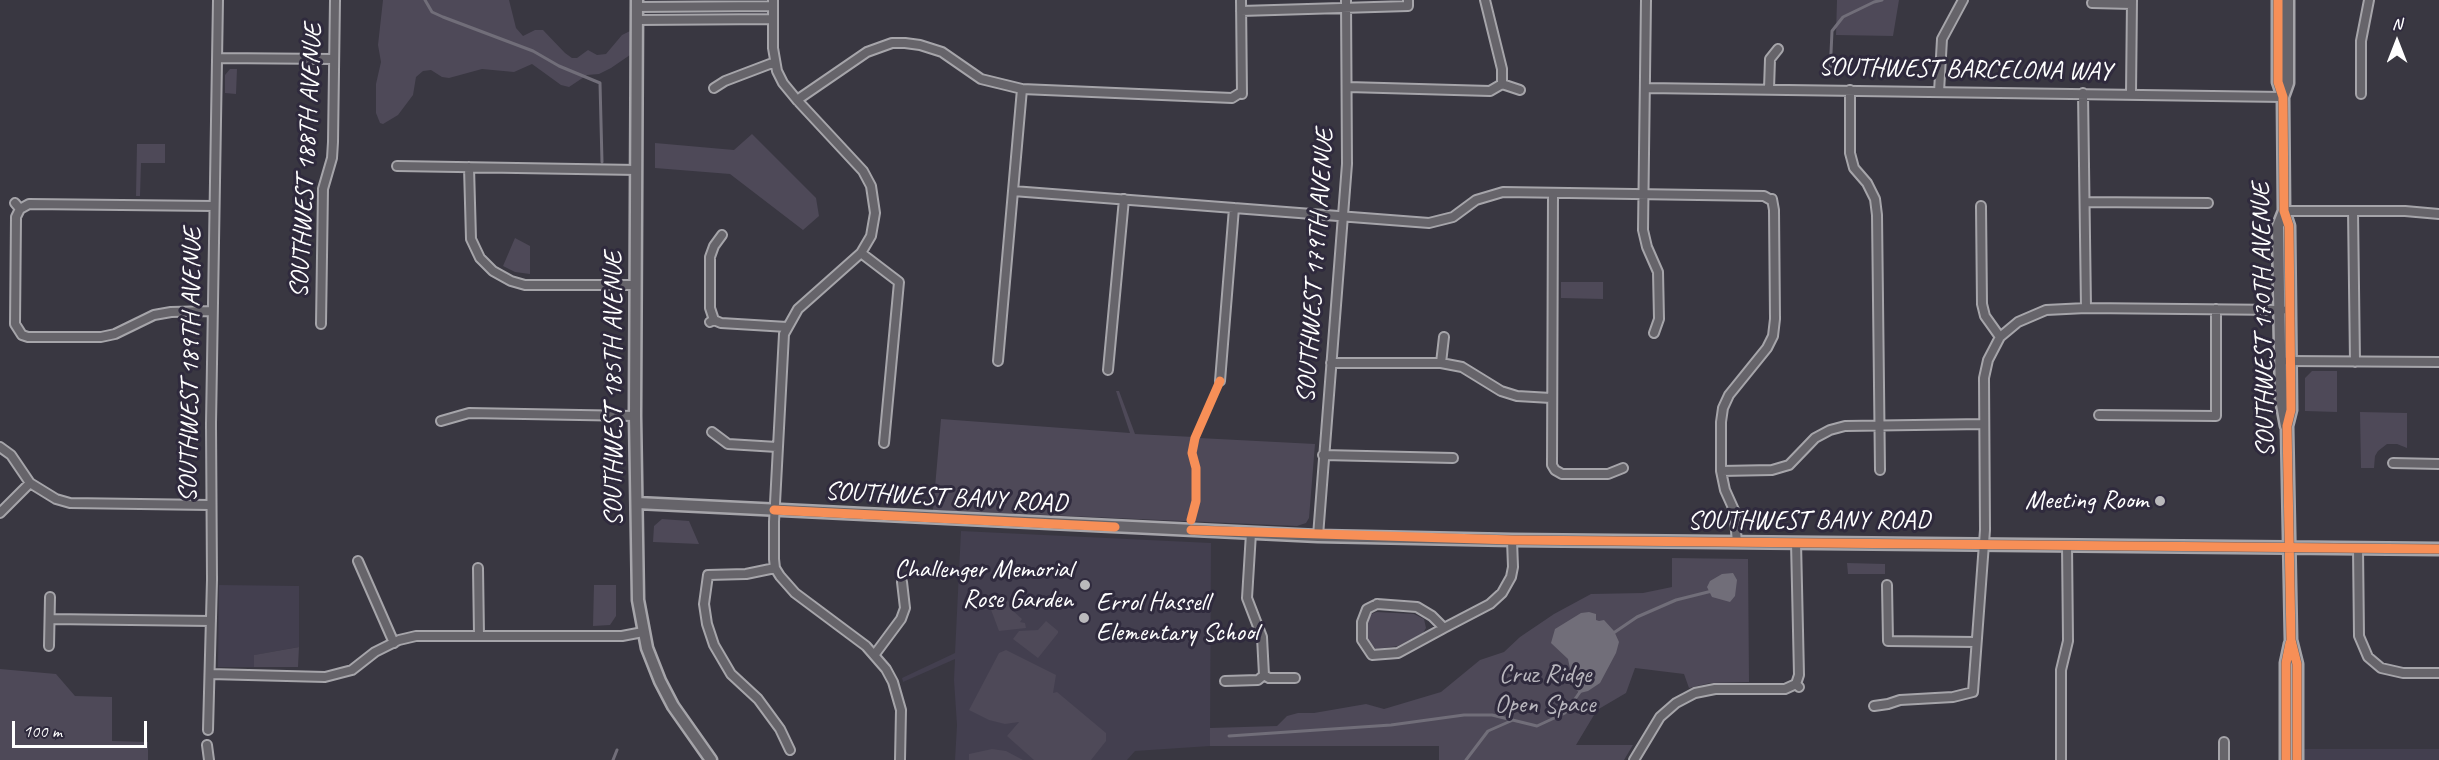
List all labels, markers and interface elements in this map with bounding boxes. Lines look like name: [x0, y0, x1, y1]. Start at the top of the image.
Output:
north arrow: [2367, 12, 2427, 72]
text: N: [2392, 14, 2402, 34]
street label: SOUTHWEST 188TH AVENUE: [284, 23, 330, 299]
street label: SOUTHWEST BARCELONA WAY: [1818, 52, 2112, 88]
street label: SOUTHWEST 179TH AVENUE: [1291, 128, 1341, 404]
street label: SOUTHWEST 170TH AVENUE: [2246, 182, 2282, 458]
street label: SOUTHWEST 189TH AVENUE: [173, 227, 209, 503]
street label: SOUTHWEST 185TH AVENUE: [598, 252, 630, 526]
street label: SOUTHWEST BANY ROAD: [824, 476, 1068, 520]
place label: Meeting Room: [2025, 485, 2148, 517]
marker: Meeting Room: [2153, 494, 2167, 508]
street label: SOUTHWEST BANY ROAD: [1688, 505, 1930, 537]
place label: Challenger Memorial Rose Garden: [894, 554, 1073, 616]
marker: Challenger Memorial Rose Garden: [1078, 578, 1092, 592]
place label: Errol Hassell Elementary School: [1096, 587, 1258, 648]
marker: Errol Hassell Elementary School: [1077, 611, 1091, 625]
park label: Cruz Ridge Open Space: [1495, 659, 1595, 720]
scale bar: [15, 709, 150, 747]
text: 100 m: [23, 720, 62, 742]

